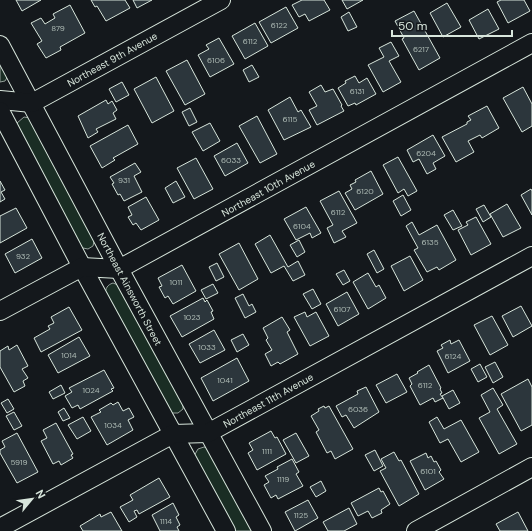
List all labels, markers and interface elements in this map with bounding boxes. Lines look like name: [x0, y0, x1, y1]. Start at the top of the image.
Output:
scale bar: [392, 12, 512, 38]
text: 50 m: [398, 18, 427, 34]
house number: 6122: [271, 20, 288, 30]
house number: 879: [51, 23, 65, 33]
street label: Northeast 9th Avenue: [65, 29, 160, 90]
house number: 6112: [243, 36, 258, 46]
house number: 6217: [413, 44, 429, 54]
house number: 6106: [207, 55, 225, 65]
house number: 6131: [350, 86, 364, 96]
house number: 6115: [283, 114, 298, 124]
house number: 6204: [416, 148, 436, 158]
house number: 6033: [221, 155, 241, 165]
street label: Northeast 10th Avenue: [219, 157, 318, 220]
house number: 931: [118, 175, 130, 185]
house number: 6120: [356, 186, 374, 196]
house number: 6112: [331, 207, 346, 217]
house number: 6104: [293, 221, 311, 231]
street label: Northeast Ainsworth Street: [94, 231, 165, 348]
house number: 6135: [421, 237, 439, 247]
house number: 932: [16, 251, 30, 261]
house number: 1011: [170, 277, 182, 287]
house number: 6107: [333, 304, 351, 314]
house number: 1023: [183, 312, 201, 322]
house number: 1033: [198, 342, 216, 352]
house number: 1014: [61, 350, 77, 360]
house number: 6124: [445, 351, 462, 361]
street label: Northeast 11th Avenue: [221, 370, 316, 431]
house number: 1041: [217, 375, 233, 385]
house number: 6112: [418, 380, 433, 390]
house number: 1024: [82, 385, 100, 395]
house number: 6036: [348, 404, 368, 414]
house number: 1034: [104, 420, 122, 430]
house number: 1111: [262, 446, 272, 456]
house number: 5919: [10, 457, 28, 467]
house number: 6101: [420, 466, 436, 476]
house number: 1119: [277, 474, 289, 484]
north arrow: [12, 479, 52, 519]
text: N: [33, 487, 49, 501]
house number: 1125: [294, 510, 308, 520]
house number: 1114: [160, 516, 172, 526]

